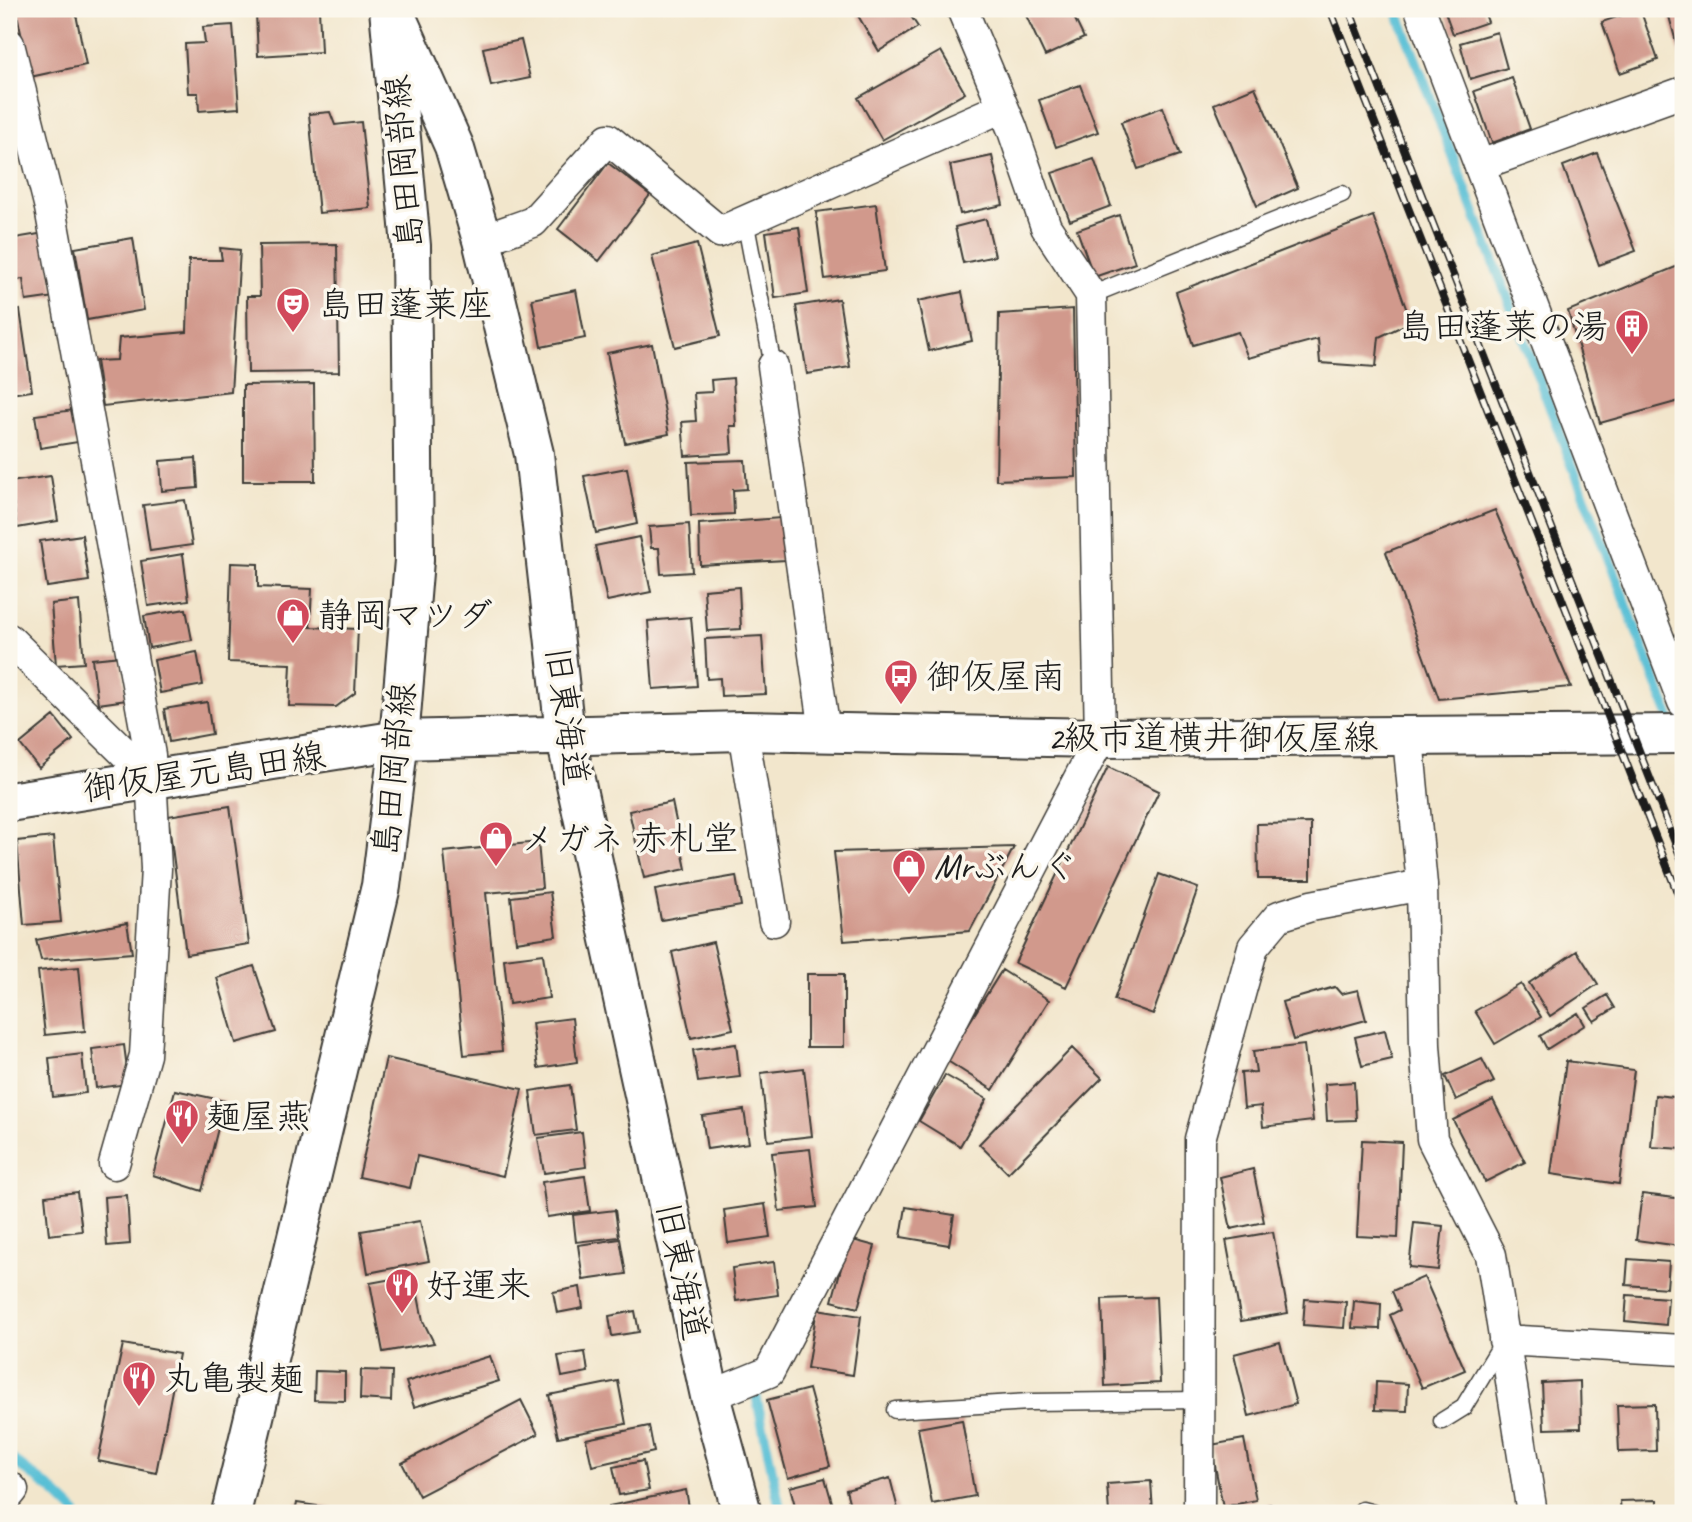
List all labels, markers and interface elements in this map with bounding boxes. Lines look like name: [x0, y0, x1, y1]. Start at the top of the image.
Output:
street label: 島田岡部線: [373, 73, 433, 251]
place label: 島田蓬莱座: [318, 282, 493, 327]
theatre icon: 島田蓬莱座: [274, 285, 312, 334]
place label: 島田蓬莱の湯: [1398, 304, 1608, 349]
building icon: 島田蓬莱の湯: [1613, 307, 1651, 356]
place label: 静岡マツダ: [318, 593, 493, 638]
shop icon: 静岡マツダ: [274, 596, 312, 645]
street label: 旧東海道: [535, 644, 599, 788]
place label: 御仮屋南: [926, 654, 1066, 699]
bus stop icon: 御仮屋南: [882, 657, 920, 706]
street label: 島田岡部線: [362, 680, 426, 858]
street label: 2級市道横井御仮屋線: [1048, 715, 1378, 760]
street label: 御仮屋元島田線: [80, 733, 328, 811]
place label: メガネ 赤札堂: [520, 816, 738, 861]
shop icon: メガネ 赤札堂: [477, 819, 515, 868]
place label: Mrぶんぐ: [934, 844, 1077, 889]
shop icon: Mrぶんぐ: [890, 847, 928, 896]
place label: 麺屋燕: [206, 1094, 311, 1139]
restaurant icon: 麺屋燕: [163, 1097, 201, 1146]
street label: 旧東海道: [645, 1198, 719, 1344]
place label: 好運来: [426, 1263, 531, 1308]
restaurant icon: 好運来: [383, 1266, 421, 1315]
place label: 丸亀製麺: [164, 1356, 304, 1401]
restaurant icon: 丸亀製麺: [120, 1359, 158, 1408]

